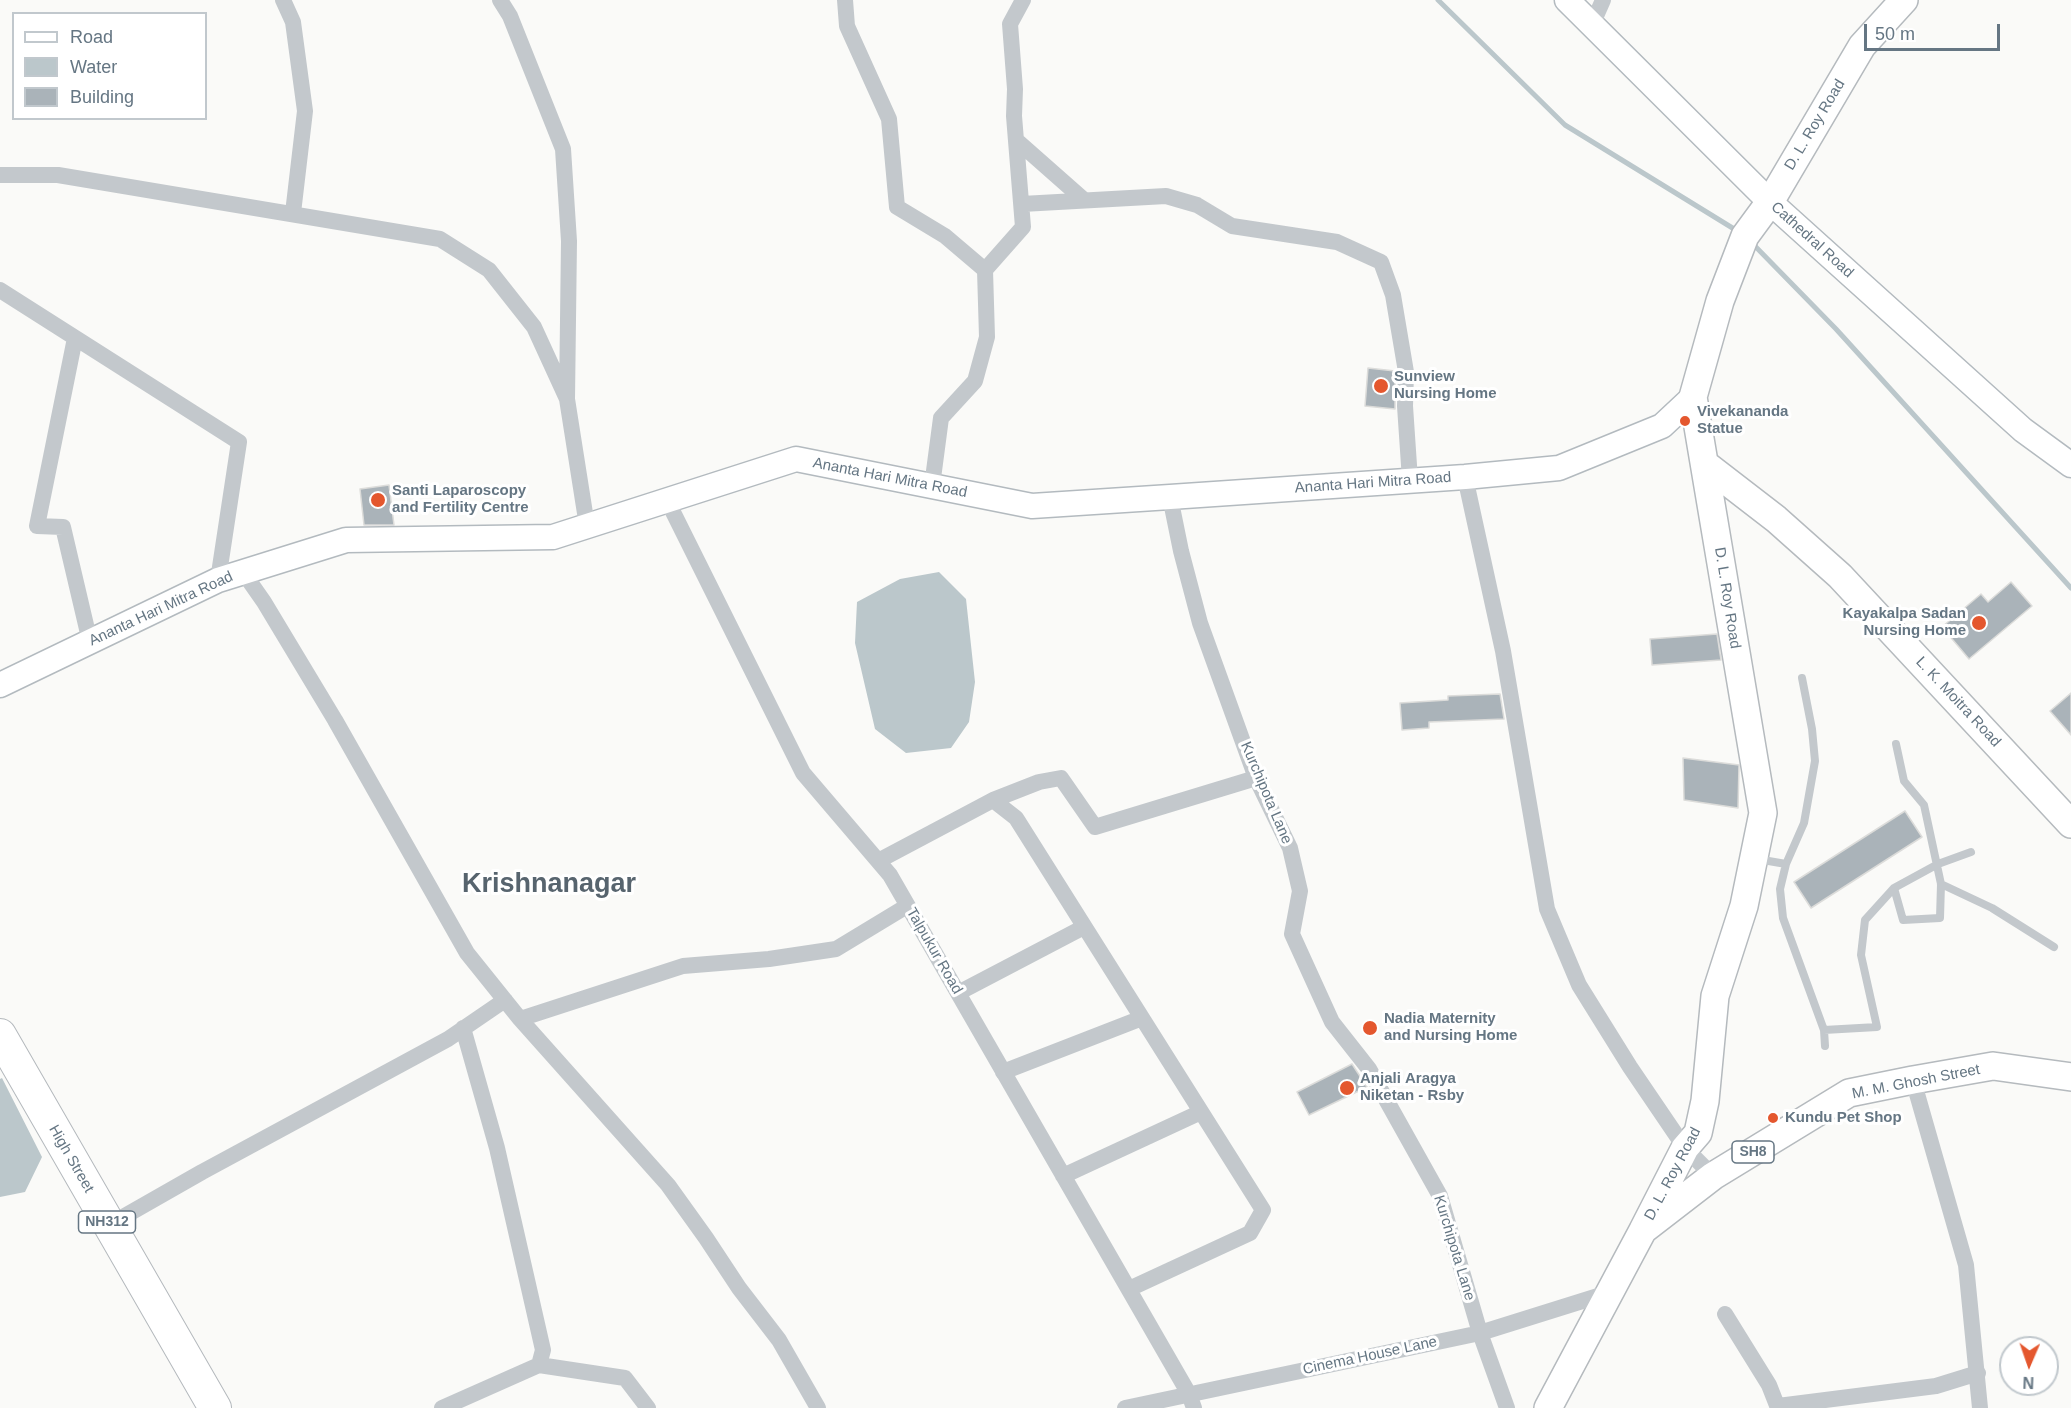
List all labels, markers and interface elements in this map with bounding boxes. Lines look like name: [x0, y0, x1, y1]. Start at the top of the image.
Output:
legend: [12, 12, 207, 120]
scale bar: [1867, 12, 2004, 50]
text: 50 m: [1875, 24, 1915, 44]
text: Road: [70, 27, 113, 47]
text: Water: [70, 57, 117, 77]
street label: D. L. Roy Road: [1781, 76, 1849, 174]
text: Building: [70, 87, 134, 107]
street label: Cathedral Road: [1767, 198, 1857, 282]
place label: Sunview Nursing Home: [1394, 368, 1497, 403]
marker: Sunview Nursing Home: [1372, 377, 1390, 395]
place label: Vivekananda Statue: [1697, 403, 1788, 438]
marker: Vivekananda Statue: [1678, 414, 1692, 428]
street label: Ananta Hari Mitra Road: [811, 454, 969, 502]
street label: Ananta Hari Mitra Road: [1294, 469, 1452, 497]
place label: Santi Laparoscopy and Fertility Centre: [392, 482, 529, 517]
marker: Santi Laparoscopy and Fertility Centre: [369, 491, 387, 509]
street label: D. L. Roy Road: [1710, 546, 1744, 650]
street label: Ananta Hari Mitra Road: [86, 568, 236, 650]
place label: Kayakalpa Sadan Nursing Home: [1843, 605, 1966, 640]
marker: Kayakalpa Sadan Nursing Home: [1970, 614, 1988, 632]
street label: L. K. Moitra Road: [1912, 653, 2004, 751]
street label: Kurchipota Lane: [1236, 739, 1296, 847]
district label: Krishnanagar: [462, 869, 636, 901]
street label: Talpukur Road: [902, 905, 966, 997]
place label: Nadia Maternity and Nursing Home: [1384, 1010, 1517, 1045]
marker: Nadia Maternity and Nursing Home: [1361, 1019, 1379, 1037]
street label: M. M. Ghosh Street: [1850, 1061, 1982, 1103]
place label: Anjali Aragya Niketan - Rsby: [1360, 1070, 1464, 1105]
marker: Anjali Aragya Niketan - Rsby: [1338, 1079, 1356, 1097]
place label: Kundu Pet Shop: [1785, 1109, 1902, 1127]
marker: Kundu Pet Shop: [1766, 1111, 1780, 1125]
street label: High Street: [44, 1122, 98, 1196]
street label: D. L. Roy Road: [1641, 1125, 1705, 1223]
road number: SH8: [1732, 1141, 1774, 1163]
street label: Kurchipota Lane: [1429, 1193, 1479, 1303]
road number: NH312: [78, 1211, 136, 1233]
street label: Cinema House Lane: [1301, 1333, 1439, 1379]
north arrow: [1999, 1336, 2059, 1396]
text: N: [2022, 1374, 2034, 1391]

